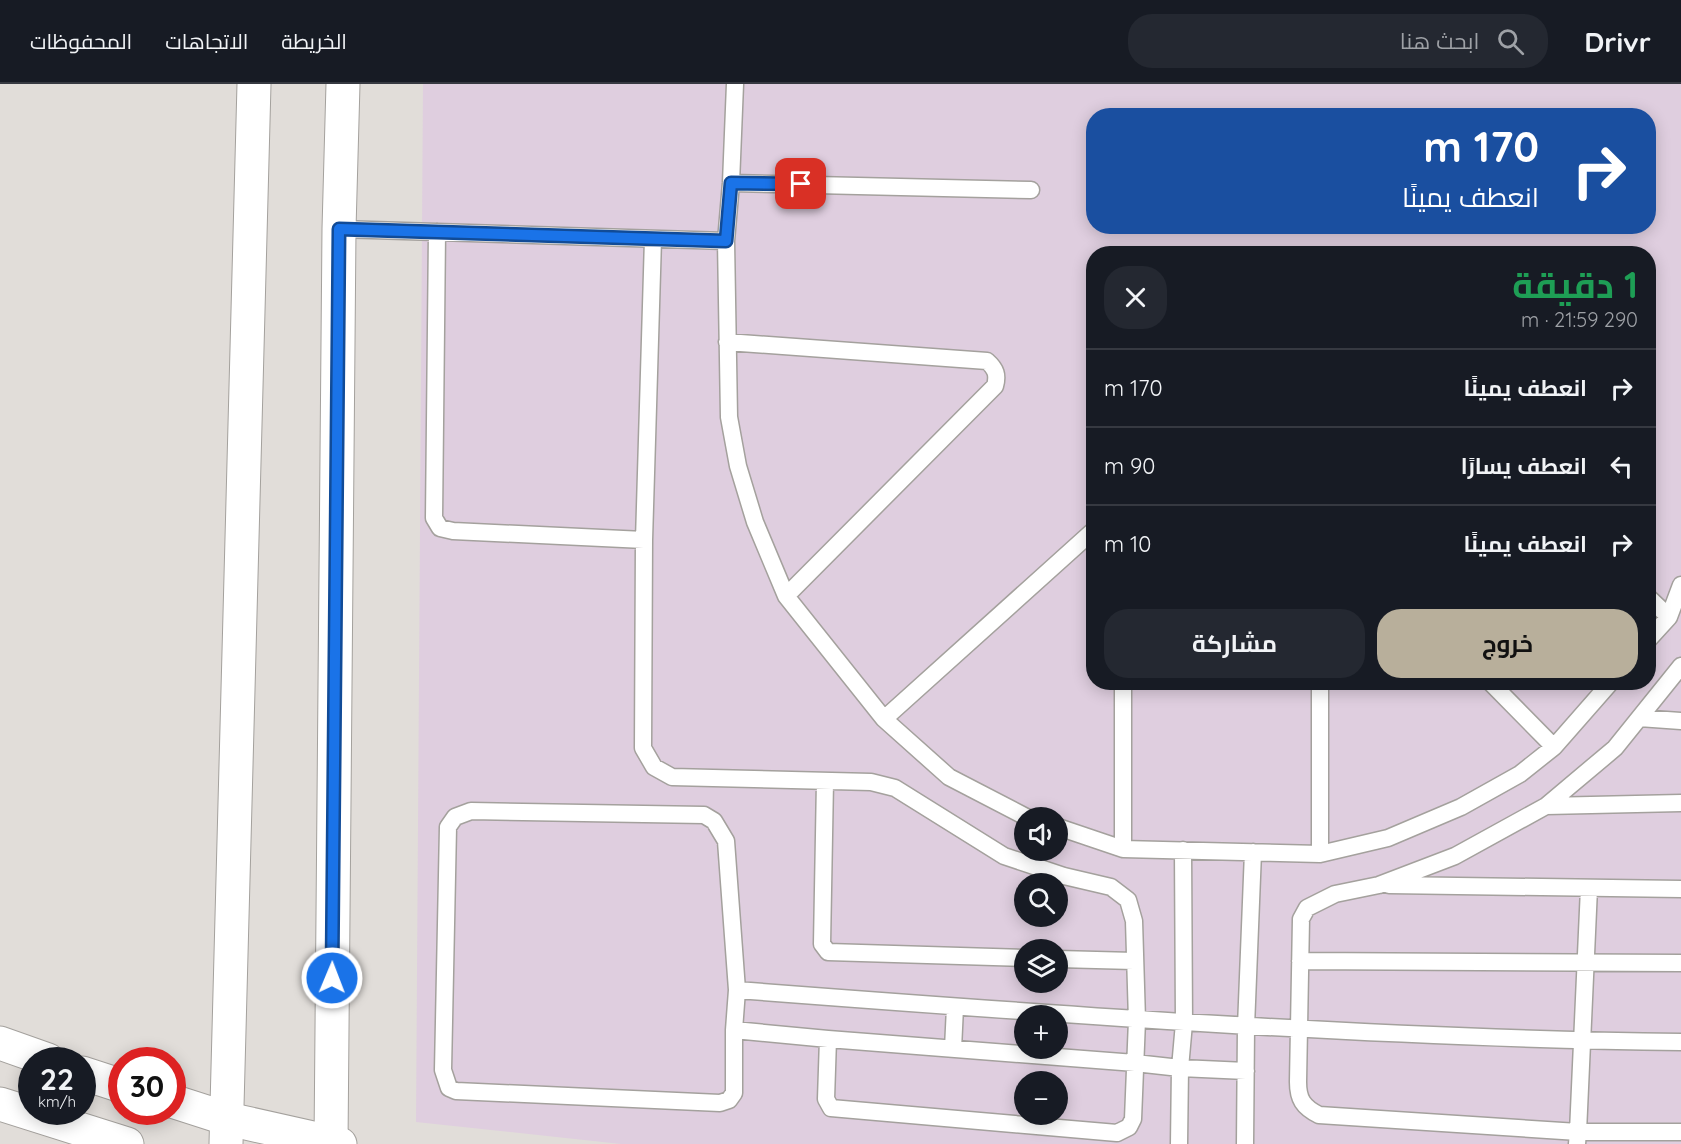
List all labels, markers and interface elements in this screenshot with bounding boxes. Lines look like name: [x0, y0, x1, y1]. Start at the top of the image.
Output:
search box: [1128, 14, 1548, 68]
text: Drivr: [1584, 24, 1651, 59]
icon: search: [1494, 25, 1527, 58]
text: ابحث هنا: [1400, 27, 1479, 55]
text: المحفوظات: [30, 28, 132, 54]
text: الاتجاهات: [165, 28, 248, 54]
text: الخريطة: [281, 28, 347, 54]
text: 170 m: [1423, 120, 1539, 173]
icon: right: [1560, 132, 1638, 210]
pin: [775, 158, 826, 209]
icon: arrive: [784, 167, 817, 200]
text: انعطف يمينًا: [1402, 180, 1539, 214]
text: 1 دقيقة: [1512, 262, 1638, 307]
button: close: [1104, 266, 1167, 329]
text: 290 m · 21:59: [1521, 307, 1638, 332]
icon: right: [1605, 372, 1638, 405]
text: 170 m: [1104, 374, 1163, 402]
text: انعطف يمينًا: [1464, 374, 1587, 402]
icon: left: [1605, 450, 1638, 483]
text: 90 m: [1104, 452, 1155, 480]
text: انعطف يسارًا: [1461, 452, 1587, 480]
icon: right: [1605, 528, 1638, 561]
text: 10 m: [1104, 530, 1151, 558]
text: انعطف يمينًا: [1464, 530, 1587, 558]
button: مشاركة: [1104, 609, 1365, 678]
button: خروج: [1377, 609, 1638, 678]
map controls: [1014, 807, 1068, 1125]
button: sound: [1014, 807, 1068, 861]
button: search: [1014, 873, 1068, 927]
button: layers: [1014, 939, 1068, 993]
position arrow: [300, 946, 364, 1010]
button: +: [1014, 1005, 1068, 1059]
speed limit sign: 30: [108, 1047, 186, 1125]
text: 22: [40, 1060, 74, 1098]
button: −: [1014, 1071, 1068, 1125]
text: km/h: [38, 1092, 76, 1111]

